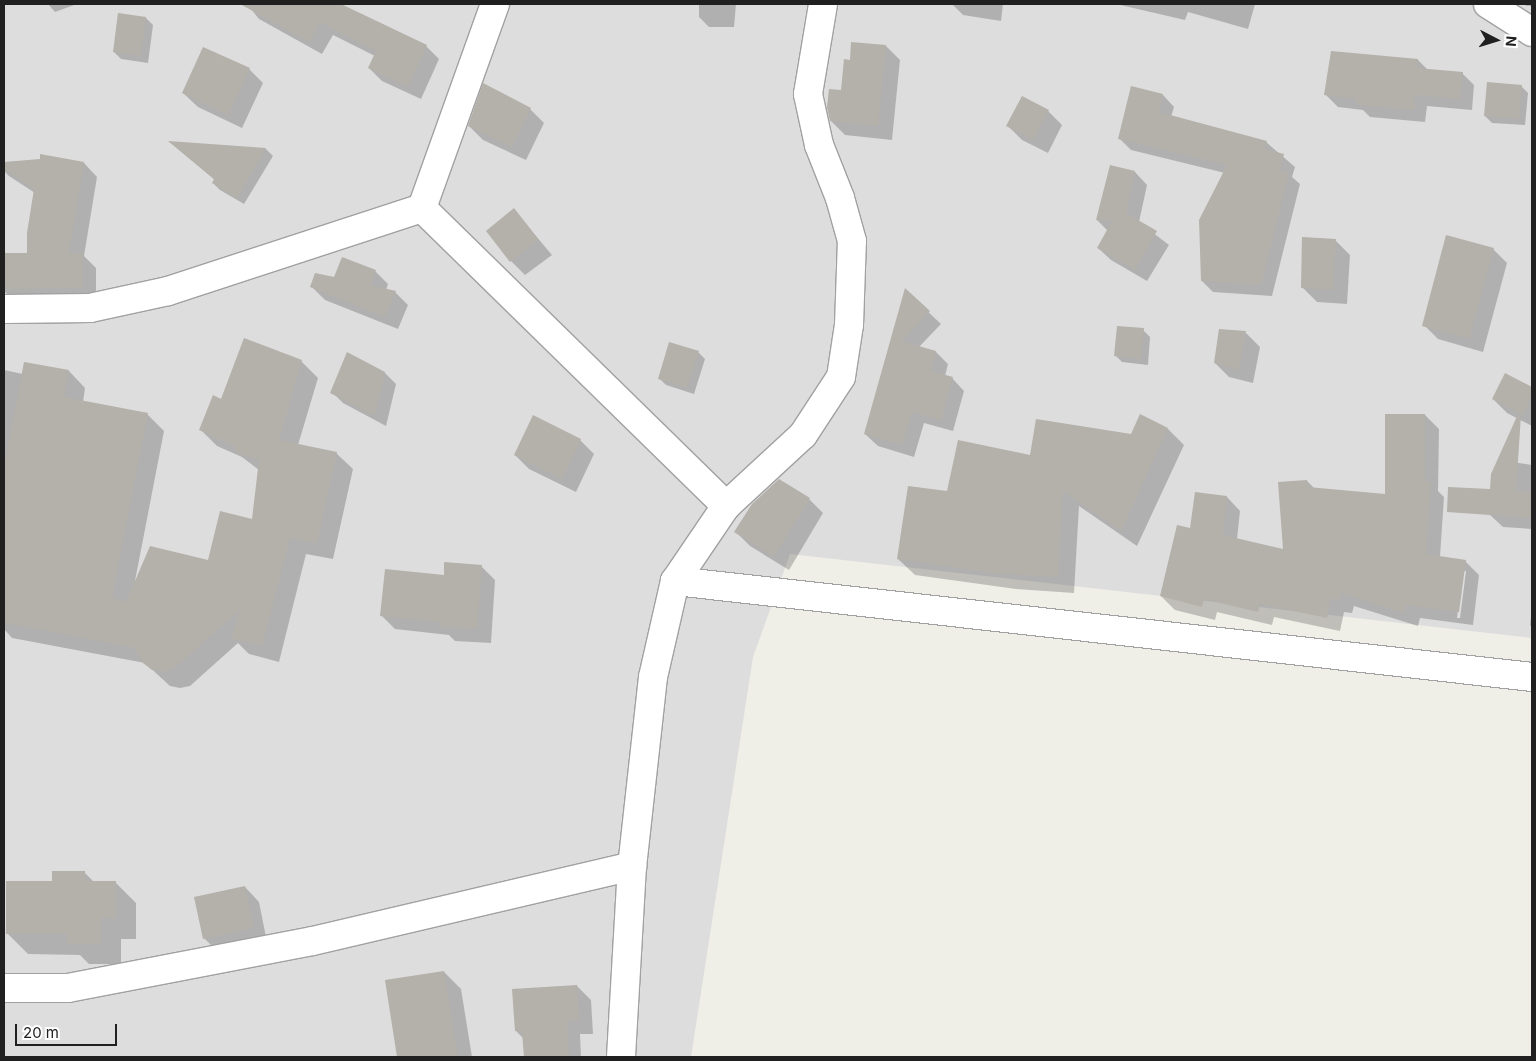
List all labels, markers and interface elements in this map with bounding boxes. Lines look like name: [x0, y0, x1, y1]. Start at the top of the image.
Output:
north arrow: [1471, 15, 1521, 65]
text: N: [1503, 35, 1520, 47]
scale bar: [18, 1014, 120, 1046]
text: 20 m: [23, 1023, 59, 1042]

